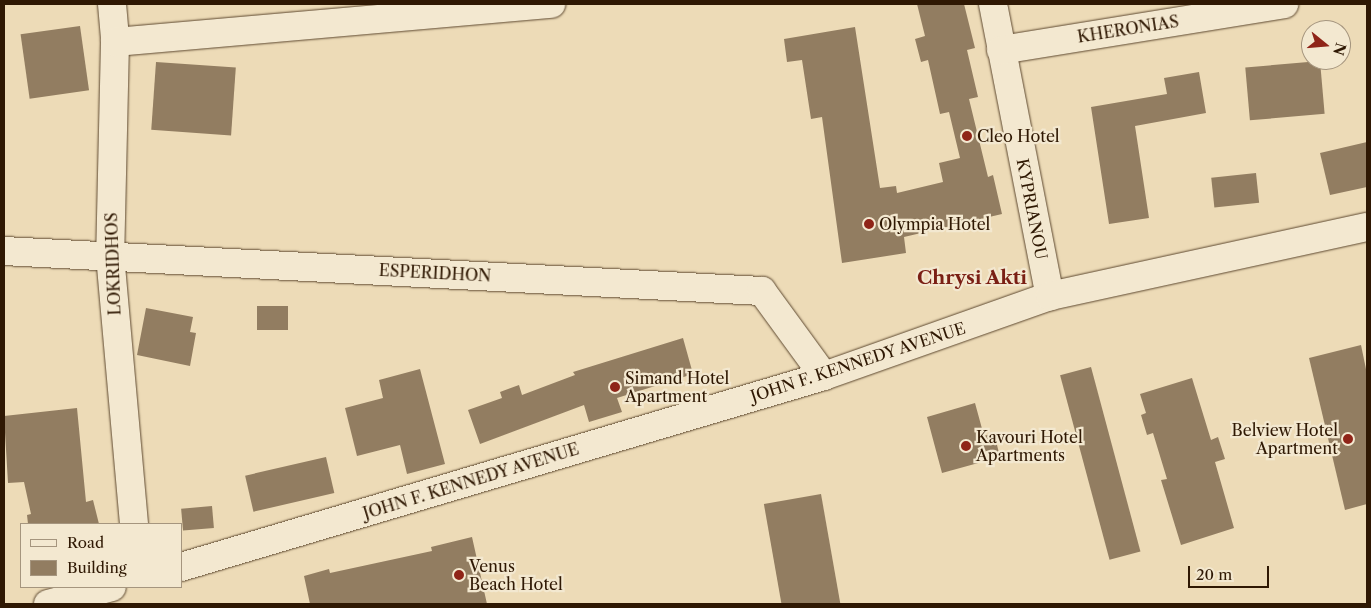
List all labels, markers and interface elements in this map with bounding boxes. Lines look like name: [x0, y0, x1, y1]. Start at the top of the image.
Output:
street label: KHERONIAS: [1076, 11, 1180, 47]
north arrow: [1301, 20, 1351, 70]
text: N: [1329, 41, 1350, 58]
place label: Cleo Hotel: [977, 126, 1060, 146]
marker: Cleo Hotel: [961, 130, 973, 142]
street label: KYPRIANOU: [1013, 157, 1051, 261]
street label: LOKRIDHOS: [102, 212, 124, 316]
place label: Olympia Hotel: [879, 214, 991, 234]
marker: Olympia Hotel: [863, 218, 875, 230]
street label: ESPERIDHON: [378, 260, 492, 286]
district label: Chrysi Akti: [917, 267, 1027, 289]
street label: JOHN F. KENNEDY AVENUE: [747, 318, 969, 406]
place label: Simand Hotel Apartment: [625, 368, 729, 406]
marker: Simand Hotel Apartment: [609, 381, 621, 393]
place label: Belview Hotel Apartment: [1231, 420, 1338, 458]
place label: Kavouri Hotel Apartments: [976, 427, 1083, 465]
marker: Belview Hotel Apartment: [1342, 433, 1354, 445]
street label: JOHN F. KENNEDY AVENUE: [360, 439, 582, 523]
marker: Kavouri Hotel Apartments: [960, 440, 972, 452]
legend: [20, 523, 182, 588]
text: Road: [67, 533, 104, 552]
place label: Venus Beach Hotel: [469, 556, 563, 594]
scale bar: [1191, 556, 1272, 588]
text: Building: [67, 558, 127, 577]
text: 20 m: [1196, 565, 1232, 584]
marker: Venus Beach Hotel: [453, 569, 465, 581]

